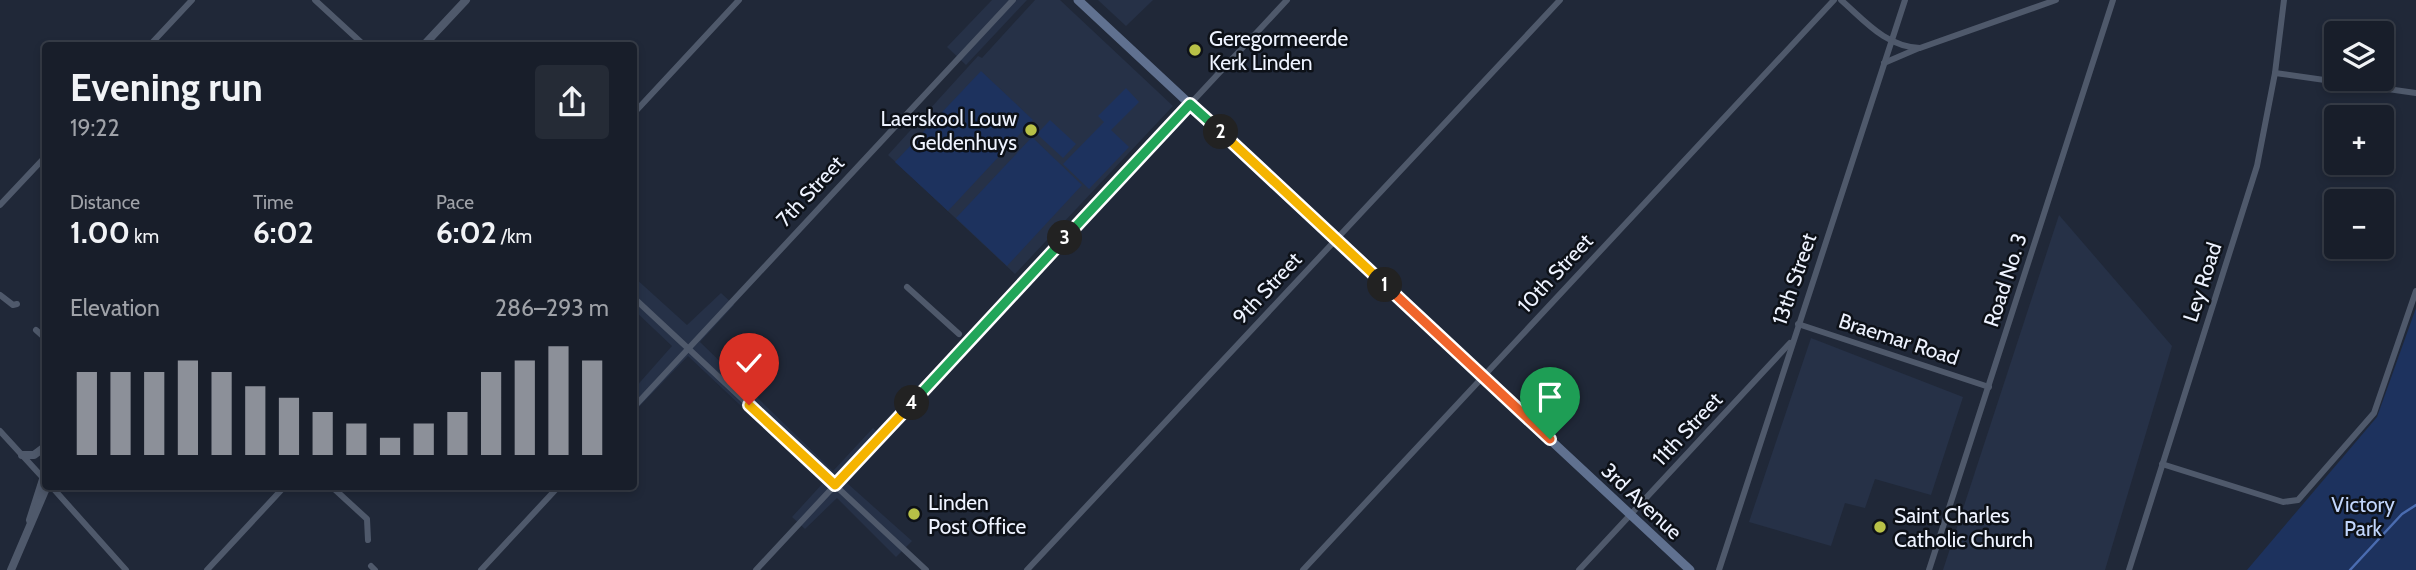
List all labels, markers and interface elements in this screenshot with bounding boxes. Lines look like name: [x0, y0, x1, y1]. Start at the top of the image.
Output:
map controls: [2324, 21, 2394, 259]
button: layers: [2324, 21, 2394, 91]
place label: Geregormeerde Kerk Linden: [1209, 26, 1348, 75]
marker: Geregormeerde Kerk Linden: [1187, 42, 1203, 58]
text: Evening run: [70, 64, 263, 111]
button: share: [535, 65, 609, 139]
button: +: [2324, 105, 2394, 175]
place label: Laerskool Louw Geldenhuys: [881, 106, 1017, 155]
text: 19:22: [70, 114, 119, 142]
pin: 2: [1204, 114, 1238, 150]
text: 2: [1215, 120, 1226, 143]
marker: Laerskool Louw Geldenhuys: [1023, 122, 1039, 138]
street label: 7th Street: [771, 150, 849, 232]
button: −: [2324, 189, 2394, 259]
text: Distance: [70, 191, 140, 214]
text: Time: [253, 191, 293, 214]
text: Pace: [436, 191, 474, 214]
text: 1.00: [70, 214, 130, 251]
text: 6:02: [253, 214, 314, 251]
text: 6:02: [436, 214, 497, 251]
pin: 3: [1048, 220, 1082, 256]
text: km: [130, 225, 159, 248]
text: /km: [497, 225, 532, 248]
text: 3: [1059, 226, 1070, 249]
street label: 10th Street: [1512, 228, 1598, 318]
street label: 13th Street: [1767, 230, 1821, 328]
street label: Road No. 3: [1978, 230, 2032, 330]
street label: Ley Road: [2177, 239, 2227, 325]
street label: 9th Street: [1227, 247, 1307, 329]
pin: 1: [1368, 268, 1402, 302]
text: 1: [1381, 273, 1388, 296]
text: Elevation: [70, 294, 160, 322]
text: 286–293 m: [495, 294, 609, 322]
street label: Braemar Road: [1836, 308, 1962, 370]
pin: [719, 333, 779, 405]
icon: check: [730, 344, 768, 382]
pin: [1520, 367, 1580, 439]
icon: arrive: [1531, 378, 1569, 416]
pin: 4: [894, 386, 930, 420]
street label: 11th Street: [1647, 387, 1727, 471]
text: 4: [906, 391, 917, 414]
street label: 3rd Avenue: [1597, 458, 1688, 545]
place label: Linden Post Office: [928, 490, 1027, 539]
park label: Victory Park: [2331, 492, 2395, 541]
place label: Saint Charles Catholic Church: [1894, 503, 2033, 552]
marker: Linden Post Office: [906, 506, 922, 522]
marker: Saint Charles Catholic Church: [1872, 519, 1888, 535]

